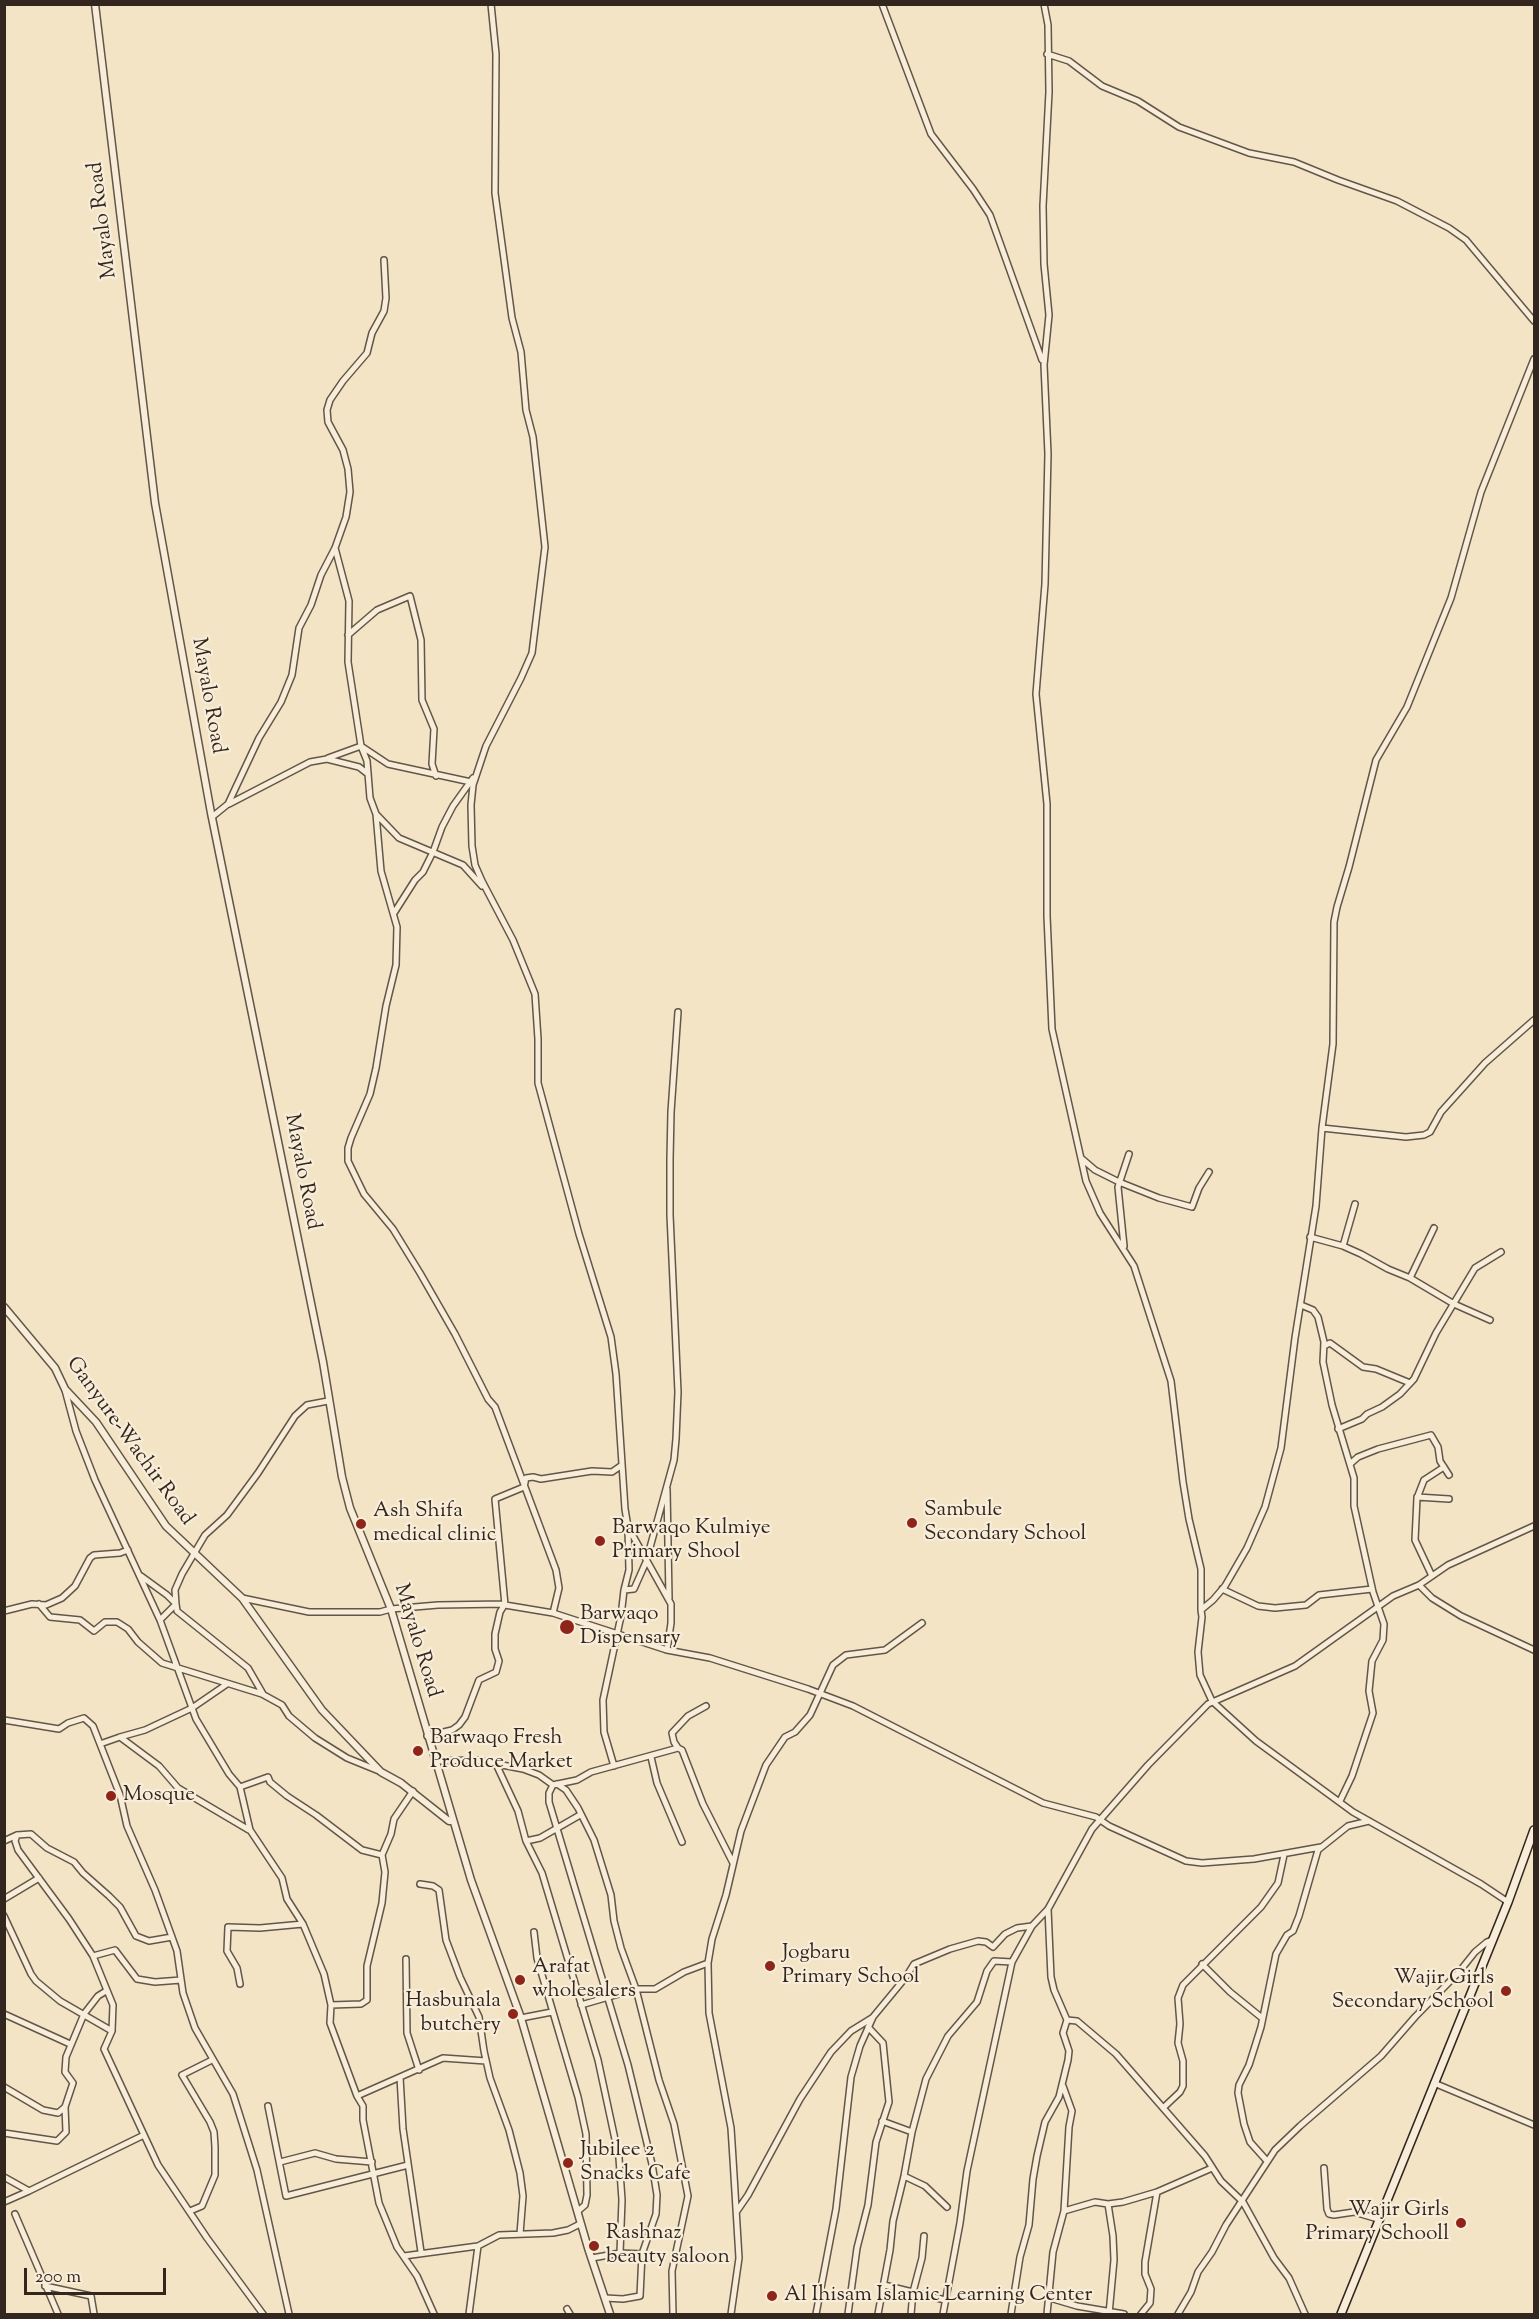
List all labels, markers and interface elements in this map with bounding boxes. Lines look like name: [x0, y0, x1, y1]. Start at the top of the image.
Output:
street label: Mayalo Road: [84, 160, 124, 280]
street label: Mayalo Road: [184, 636, 230, 756]
street label: Mayalo Road: [277, 1112, 325, 1232]
street label: Ganyure-Wachir Road: [59, 1353, 199, 1531]
place label: Sambule Secondary School: [924, 1498, 1086, 1548]
place label: Ash Shifa medical clinic: [373, 1499, 496, 1549]
place label: Barwaqo Kulmiye Primary Shool: [612, 1516, 771, 1566]
marker: Sambule Secondary School: [905, 1516, 919, 1530]
marker: Ash Shifa medical clinic: [354, 1517, 368, 1531]
marker: Barwaqo Kulmiye Primary Shool: [593, 1534, 607, 1548]
street label: Mayalo Road: [387, 1581, 445, 1701]
place label: Barwaqo Dispensary: [580, 1602, 681, 1652]
marker: Barwaqo Dispensary: [558, 1618, 576, 1636]
place label: Barwaqo Fresh Produce Market: [430, 1726, 573, 1776]
marker: Barwaqo Fresh Produce Market: [411, 1744, 425, 1758]
place label: Mosque: [123, 1783, 195, 1809]
marker: Mosque: [104, 1789, 118, 1803]
place label: Jogbaru Primary School: [782, 1941, 920, 1991]
place label: Arafat wholesalers: [532, 1955, 636, 2005]
marker: Jogbaru Primary School: [763, 1959, 777, 1973]
place label: Wajir Girls Secondary School: [1332, 1966, 1494, 2016]
marker: Arafat wholesalers: [513, 1973, 527, 1987]
marker: Wajir Girls Secondary School: [1499, 1984, 1513, 1998]
place label: Hasbunala butchery: [405, 1989, 501, 2039]
marker: Hasbunala butchery: [506, 2007, 520, 2021]
place label: Jubilee 2 Snacks Cafe: [580, 2138, 691, 2188]
marker: Jubilee 2 Snacks Cafe: [561, 2156, 575, 2170]
place label: Wajir Girls Primary Schooll: [1305, 2198, 1449, 2248]
marker: Wajir Girls Primary Schooll: [1454, 2216, 1468, 2230]
place label: Rashnaz beauty saloon: [606, 2221, 730, 2271]
marker: Rashnaz beauty saloon: [587, 2239, 601, 2253]
scale bar: [27, 2256, 170, 2294]
text: 200 m: [35, 2265, 81, 2291]
place label: Al Ihisam Islamic Learning Center: [784, 2283, 1092, 2309]
marker: Al Ihisam Islamic Learning Center: [765, 2289, 779, 2303]

